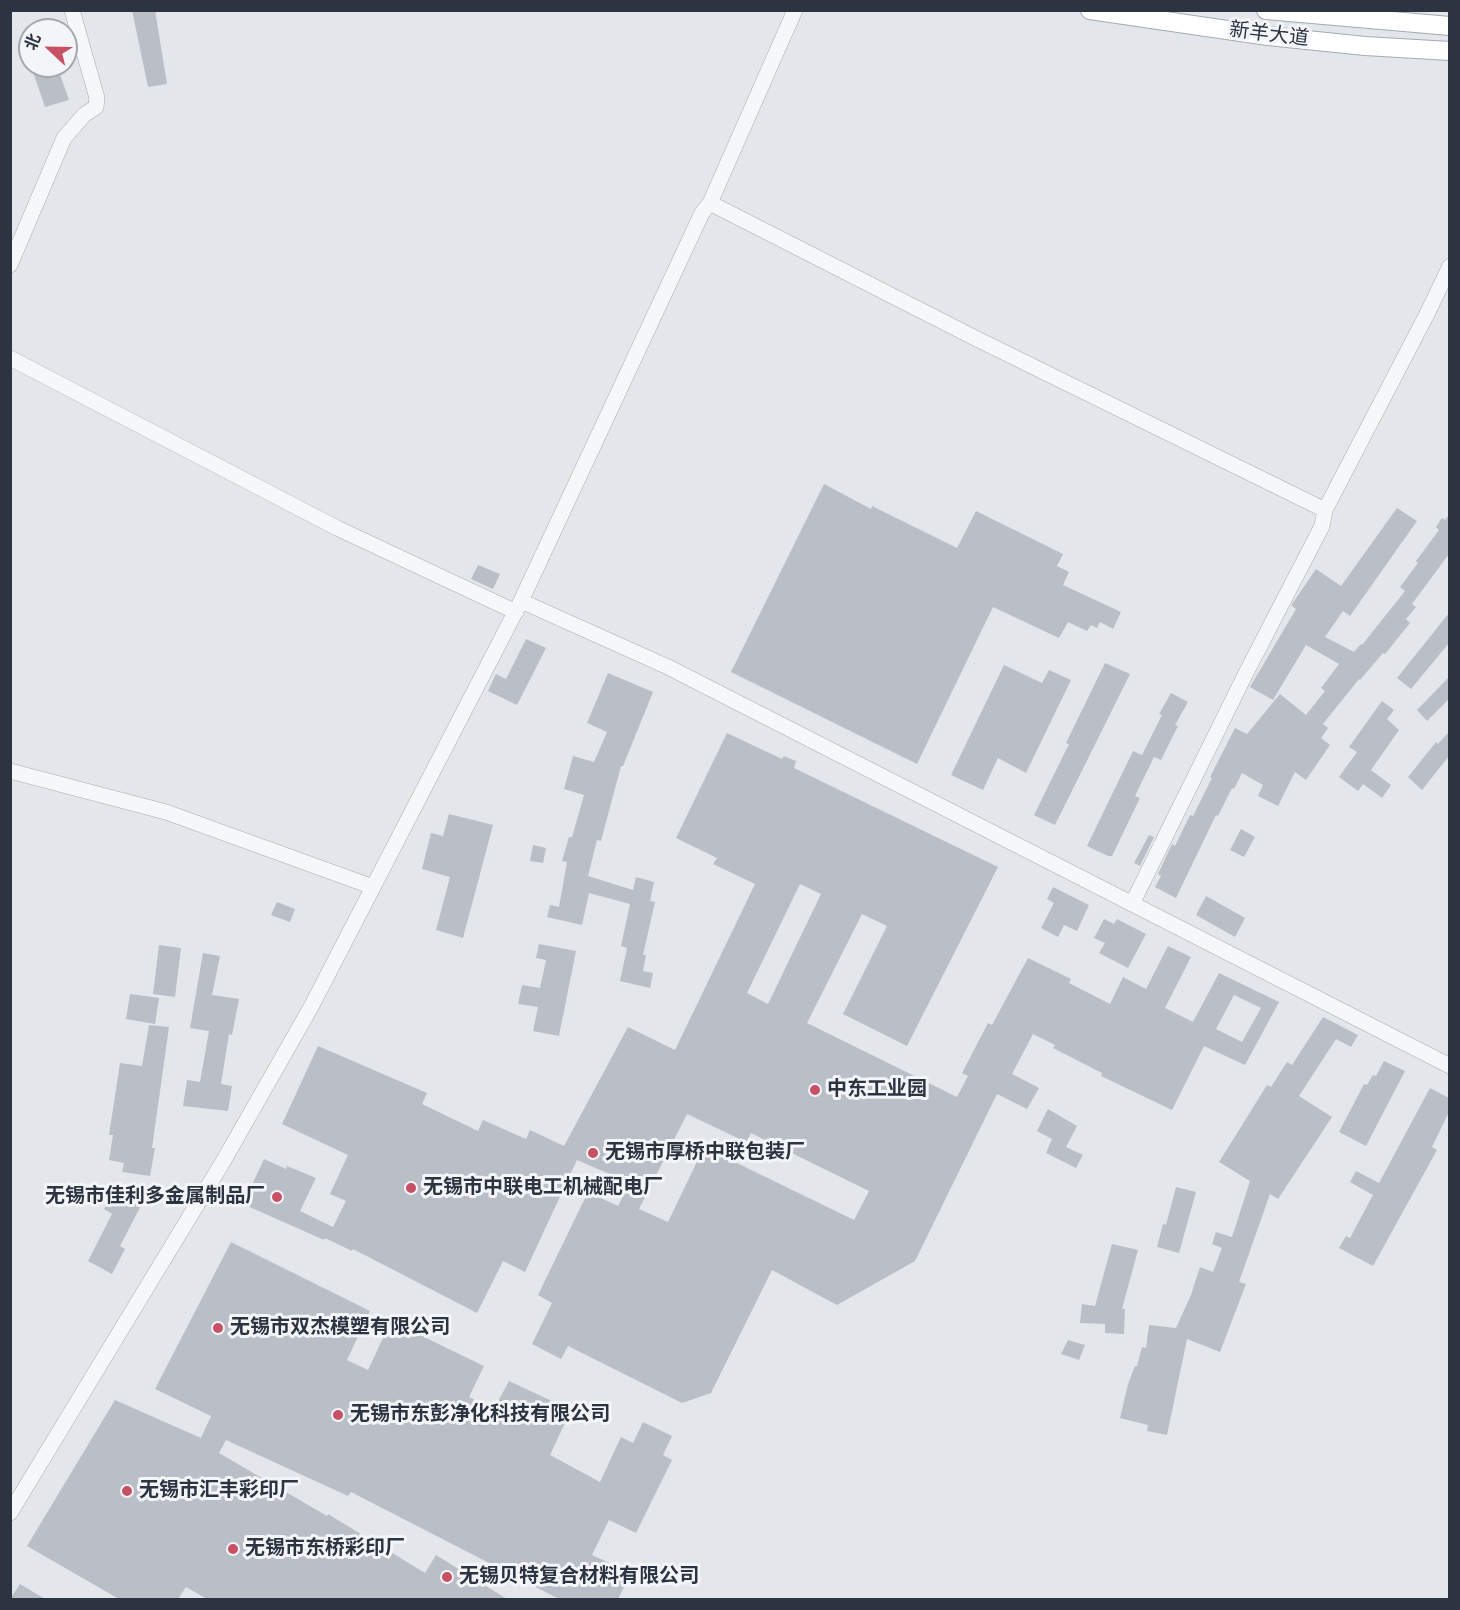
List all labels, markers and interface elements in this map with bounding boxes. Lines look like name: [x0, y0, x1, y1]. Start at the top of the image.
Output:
north arrow: [18, 18, 78, 78]
street label: 新羊大道: [1228, 18, 1310, 52]
text: 北: [21, 31, 45, 53]
place label: 中东工业园: [827, 1078, 927, 1102]
marker: 中东工业园: [808, 1083, 822, 1097]
place label: 无锡市厚桥中联包装厂: [605, 1141, 805, 1165]
marker: 无锡市厚桥中联包装厂: [586, 1146, 600, 1160]
place label: 无锡市中联电工机械配电厂: [423, 1176, 663, 1200]
marker: 无锡市中联电工机械配电厂: [404, 1181, 418, 1195]
place label: 无锡市佳利多金属制品厂: [45, 1185, 265, 1209]
marker: 无锡市佳利多金属制品厂: [270, 1190, 284, 1204]
place label: 无锡市双杰模塑有限公司: [230, 1316, 450, 1340]
marker: 无锡市双杰模塑有限公司: [211, 1321, 225, 1335]
place label: 无锡市东彭净化科技有限公司: [350, 1403, 610, 1427]
marker: 无锡市东彭净化科技有限公司: [331, 1408, 345, 1422]
place label: 无锡市汇丰彩印厂: [139, 1479, 299, 1503]
marker: 无锡市汇丰彩印厂: [120, 1484, 134, 1498]
place label: 无锡市东桥彩印厂: [245, 1537, 405, 1561]
marker: 无锡市东桥彩印厂: [226, 1542, 240, 1556]
place label: 无锡贝特复合材料有限公司: [459, 1565, 699, 1589]
marker: 无锡贝特复合材料有限公司: [440, 1570, 454, 1584]

